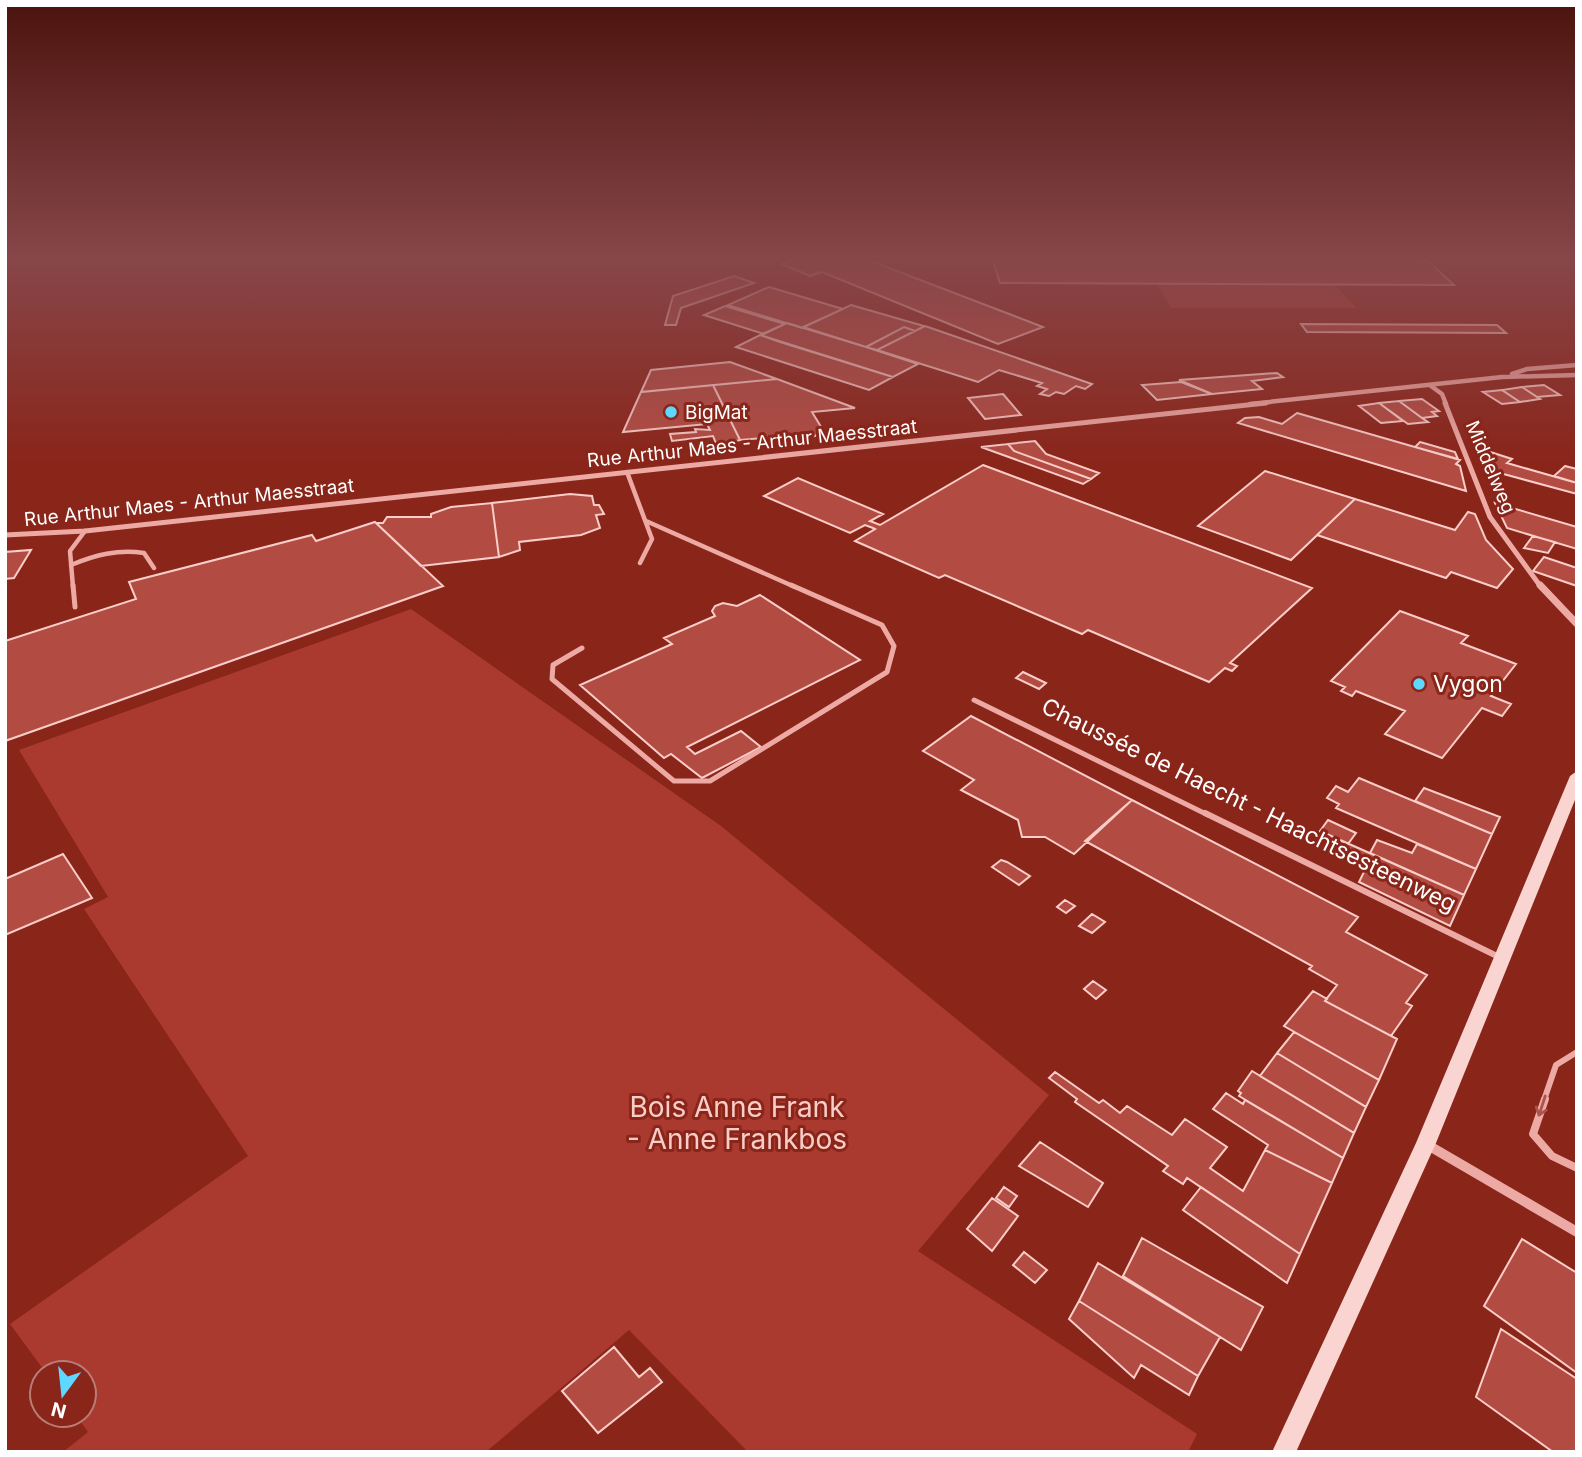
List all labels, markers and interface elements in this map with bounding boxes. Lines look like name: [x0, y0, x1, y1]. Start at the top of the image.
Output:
place label: BigMat: [685, 401, 748, 424]
marker: BigMat: [663, 404, 679, 420]
street label: Rue Arthur Maes - Arthur Maesstraat: [586, 415, 918, 472]
street label: Middelweg: [1461, 417, 1520, 517]
street label: Rue Arthur Maes - Arthur Maesstraat: [23, 474, 355, 531]
place label: Vygon: [1433, 670, 1503, 698]
marker: Vygon: [1411, 676, 1427, 692]
street label: Chaussée de Haecht - Haachtsesteenweg: [1037, 692, 1461, 918]
park label: Bois Anne Frank - Anne Frankbos: [627, 1090, 847, 1156]
one-way arrow: [1535, 1095, 1548, 1117]
north arrow: [28, 1359, 98, 1429]
text: N: [49, 1397, 69, 1423]

